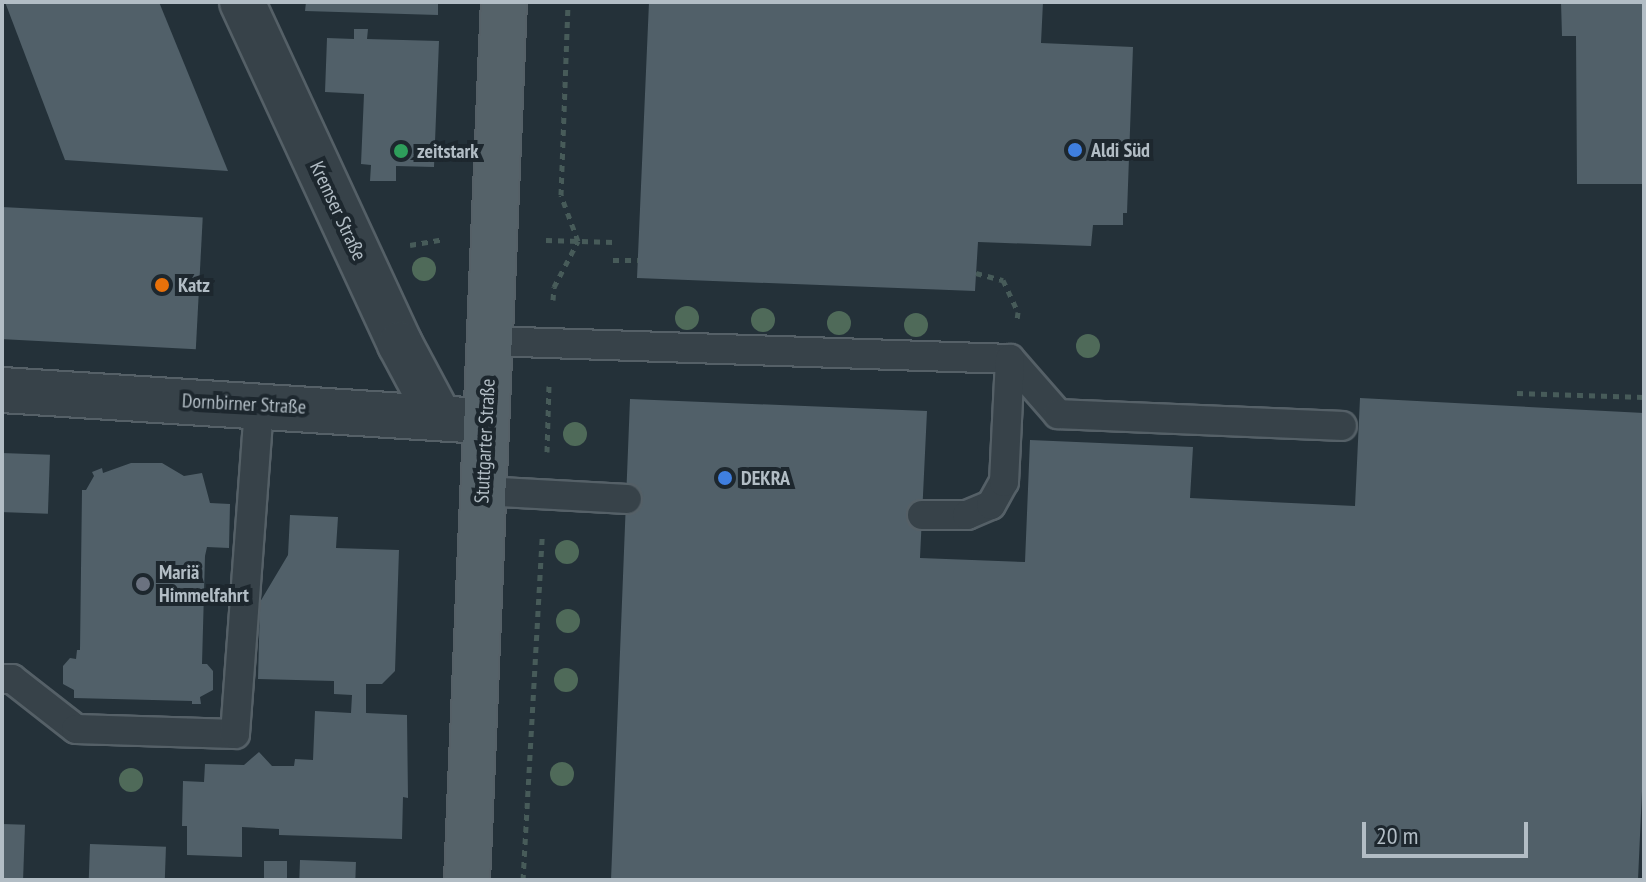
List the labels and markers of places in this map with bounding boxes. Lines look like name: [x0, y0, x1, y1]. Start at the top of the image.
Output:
place label: Aldi Süd: [1091, 138, 1150, 162]
place label: zeitstark: [417, 139, 479, 163]
marker: Aldi Süd: [1066, 141, 1084, 159]
marker: zeitstark: [392, 142, 410, 160]
place label: Katz: [178, 273, 210, 297]
marker: Katz: [153, 276, 171, 294]
place label: DEKRA: [741, 466, 790, 490]
marker: DEKRA: [716, 469, 734, 487]
place label: Mariä Himmelfahrt: [159, 560, 249, 607]
marker: Mariä Himmelfahrt: [134, 575, 152, 593]

